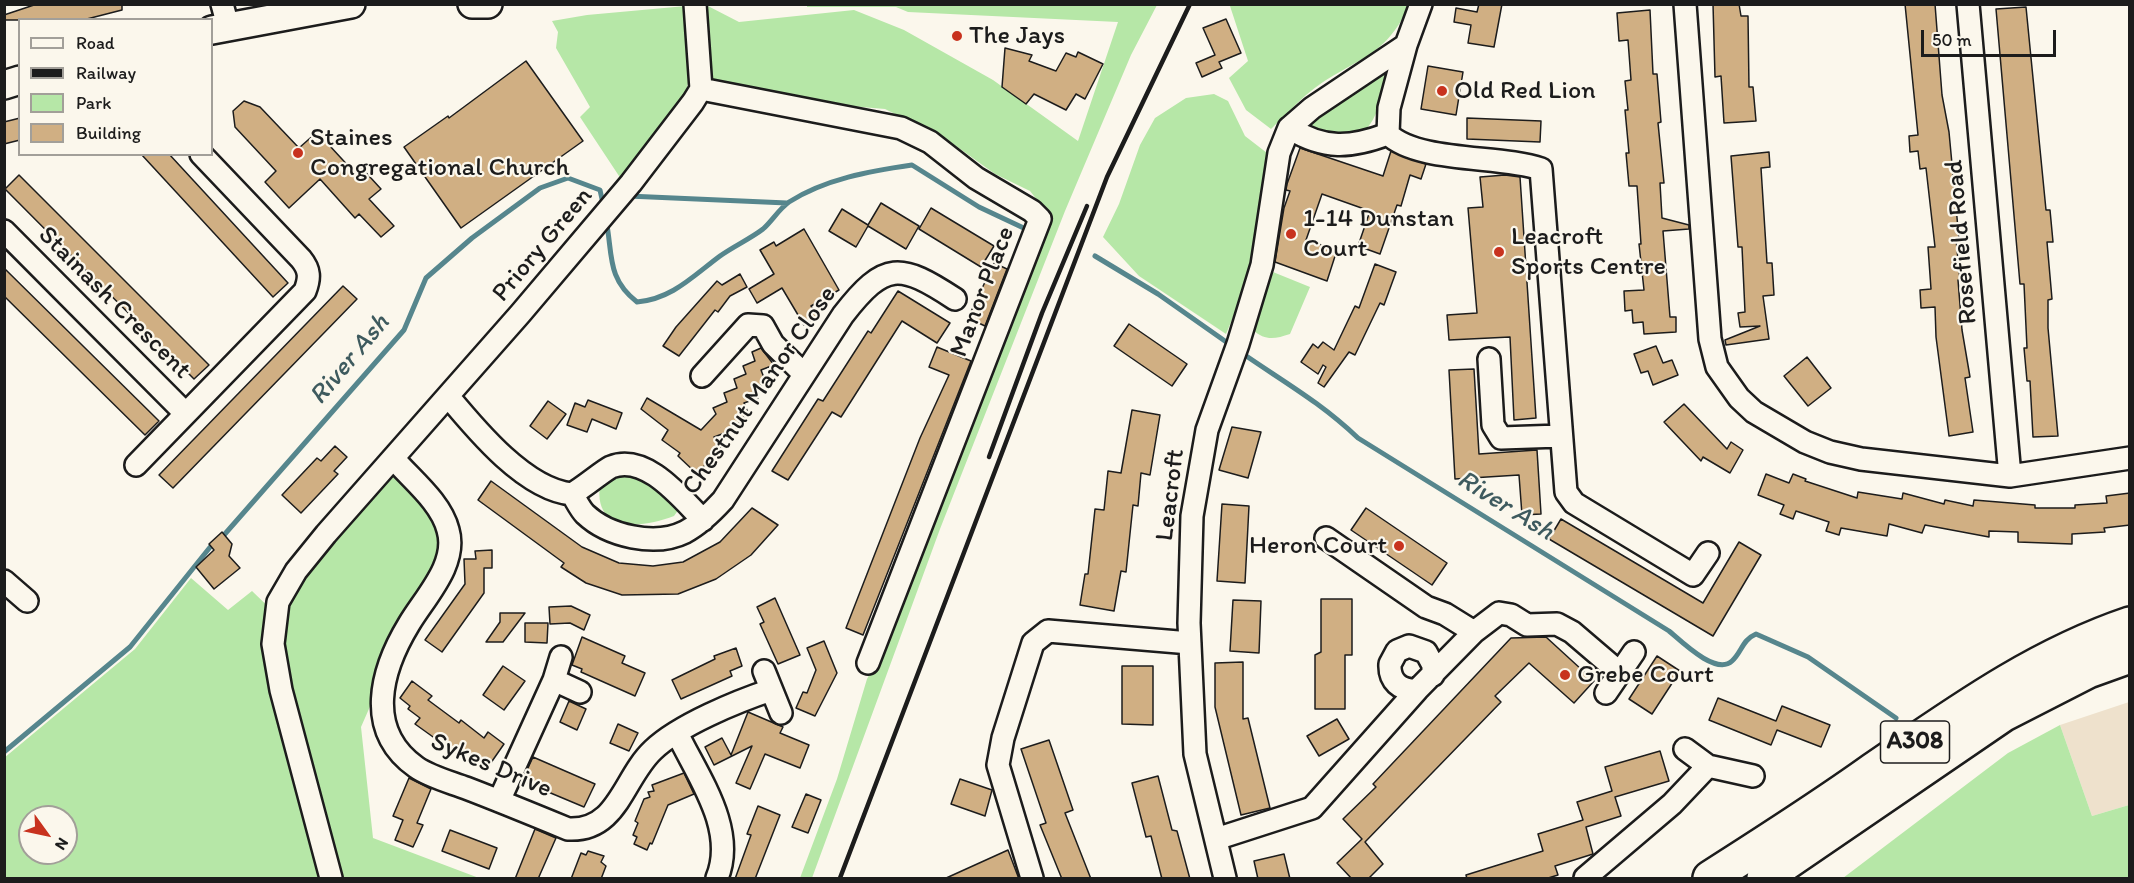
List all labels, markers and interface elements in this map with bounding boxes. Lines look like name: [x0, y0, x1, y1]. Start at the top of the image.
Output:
legend: [18, 18, 213, 156]
scale bar: [1924, 18, 2059, 56]
place label: The Jays: [969, 20, 1065, 52]
marker: The Jays: [950, 29, 964, 43]
text: 50 m: [1932, 29, 1972, 51]
text: Road: [76, 32, 115, 54]
text: Railway: [76, 62, 136, 84]
place label: Old Red Lion: [1454, 75, 1596, 107]
marker: Old Red Lion: [1435, 84, 1449, 98]
text: Park: [76, 92, 111, 114]
text: Building: [76, 122, 141, 144]
place label: Staines Congregational Church: [310, 122, 570, 184]
marker: Staines Congregational Church: [291, 146, 305, 160]
street label: Rosefield Road: [1939, 158, 1985, 326]
street label: Priory Green: [486, 181, 600, 309]
place label: 1-14 Dunstan Court: [1303, 203, 1454, 264]
street label: Stainash Crescent: [31, 220, 197, 386]
place label: Leacroft Sports Centre: [1511, 221, 1666, 282]
street label: Manor Place: [944, 222, 1022, 362]
marker: 1-14 Dunstan Court: [1284, 227, 1298, 241]
marker: Leacroft Sports Centre: [1492, 245, 1506, 259]
street label: Chestnut Manor Close: [676, 281, 844, 501]
water label: River Ash: [303, 308, 397, 412]
street label: Leacroft: [1150, 447, 1192, 543]
water label: River Ash: [1451, 464, 1559, 548]
place label: Heron Court: [1249, 530, 1387, 562]
marker: Heron Court: [1392, 539, 1406, 553]
place label: Grebe Court: [1577, 659, 1714, 691]
marker: Grebe Court: [1558, 668, 1572, 682]
road number: A308: [1880, 721, 1950, 763]
street label: Sykes Drive: [426, 727, 556, 805]
north arrow: [18, 805, 78, 865]
text: N: [51, 834, 73, 854]

